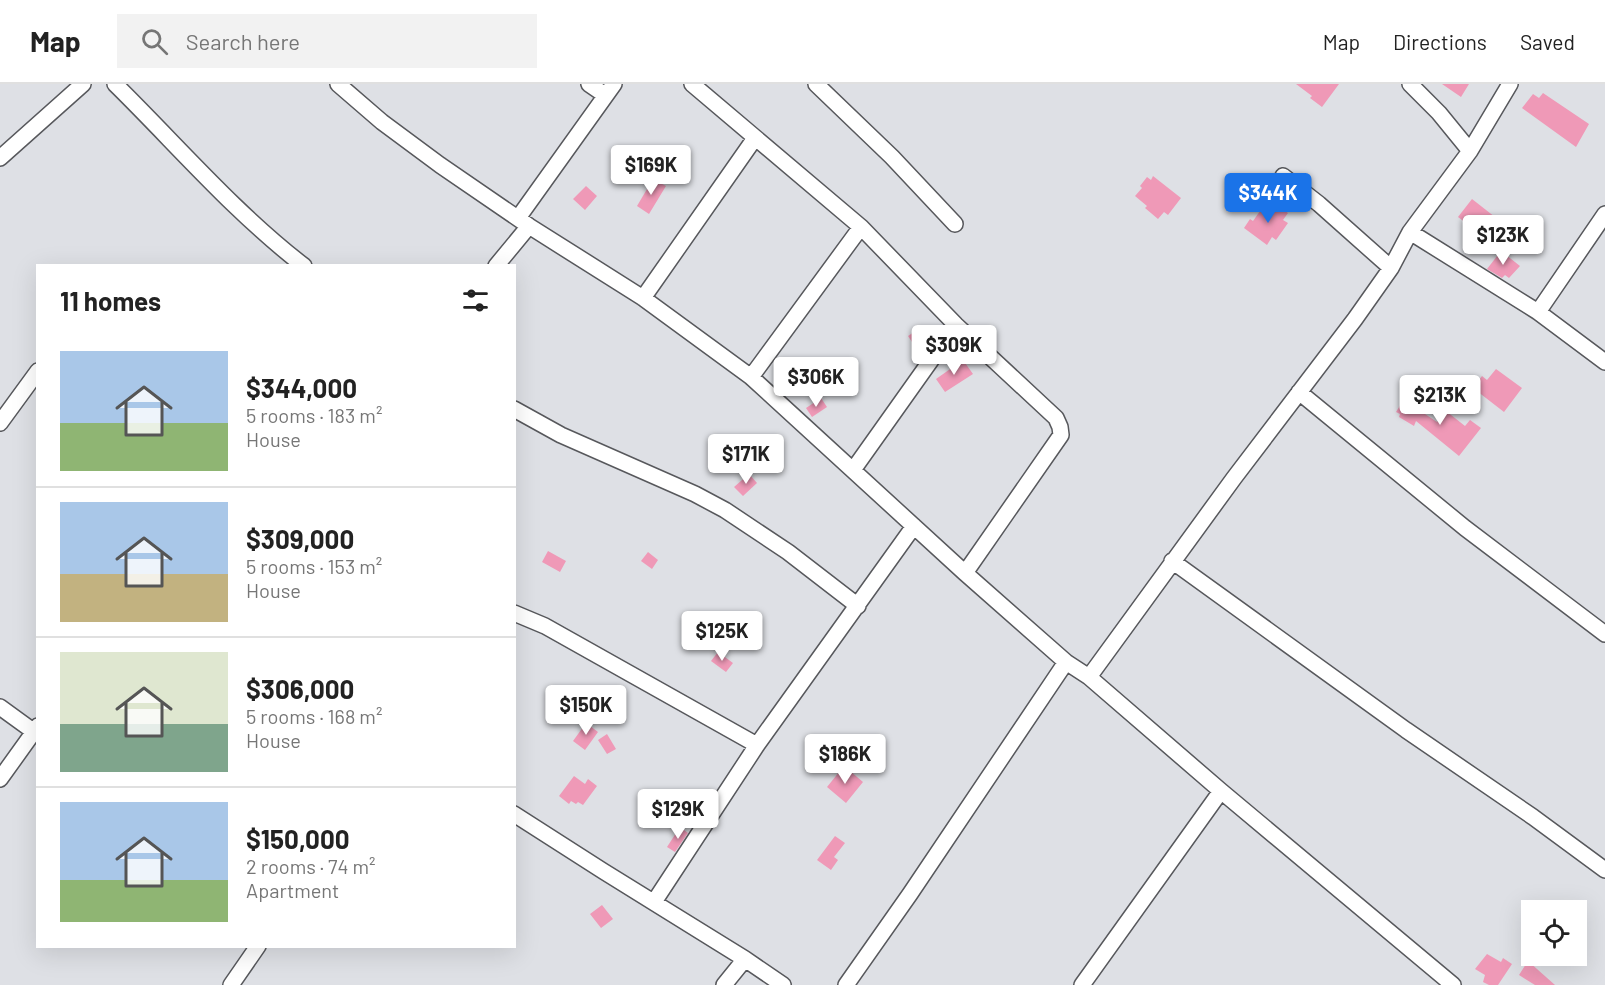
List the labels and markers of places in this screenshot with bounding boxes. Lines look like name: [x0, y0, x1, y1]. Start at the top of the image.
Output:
pin: $169K: [609, 145, 693, 196]
pin: $344K: [1226, 173, 1310, 224]
pin: $123K: [1461, 215, 1545, 266]
pin: $309K: [912, 325, 996, 376]
pin: $306K: [774, 357, 858, 408]
pin: $213K: [1398, 375, 1482, 426]
pin: $171K: [704, 434, 788, 485]
pin: $125K: [680, 611, 764, 662]
pin: $150K: [544, 685, 628, 736]
pin: $186K: [803, 734, 887, 785]
pin: $129K: [636, 789, 720, 840]

